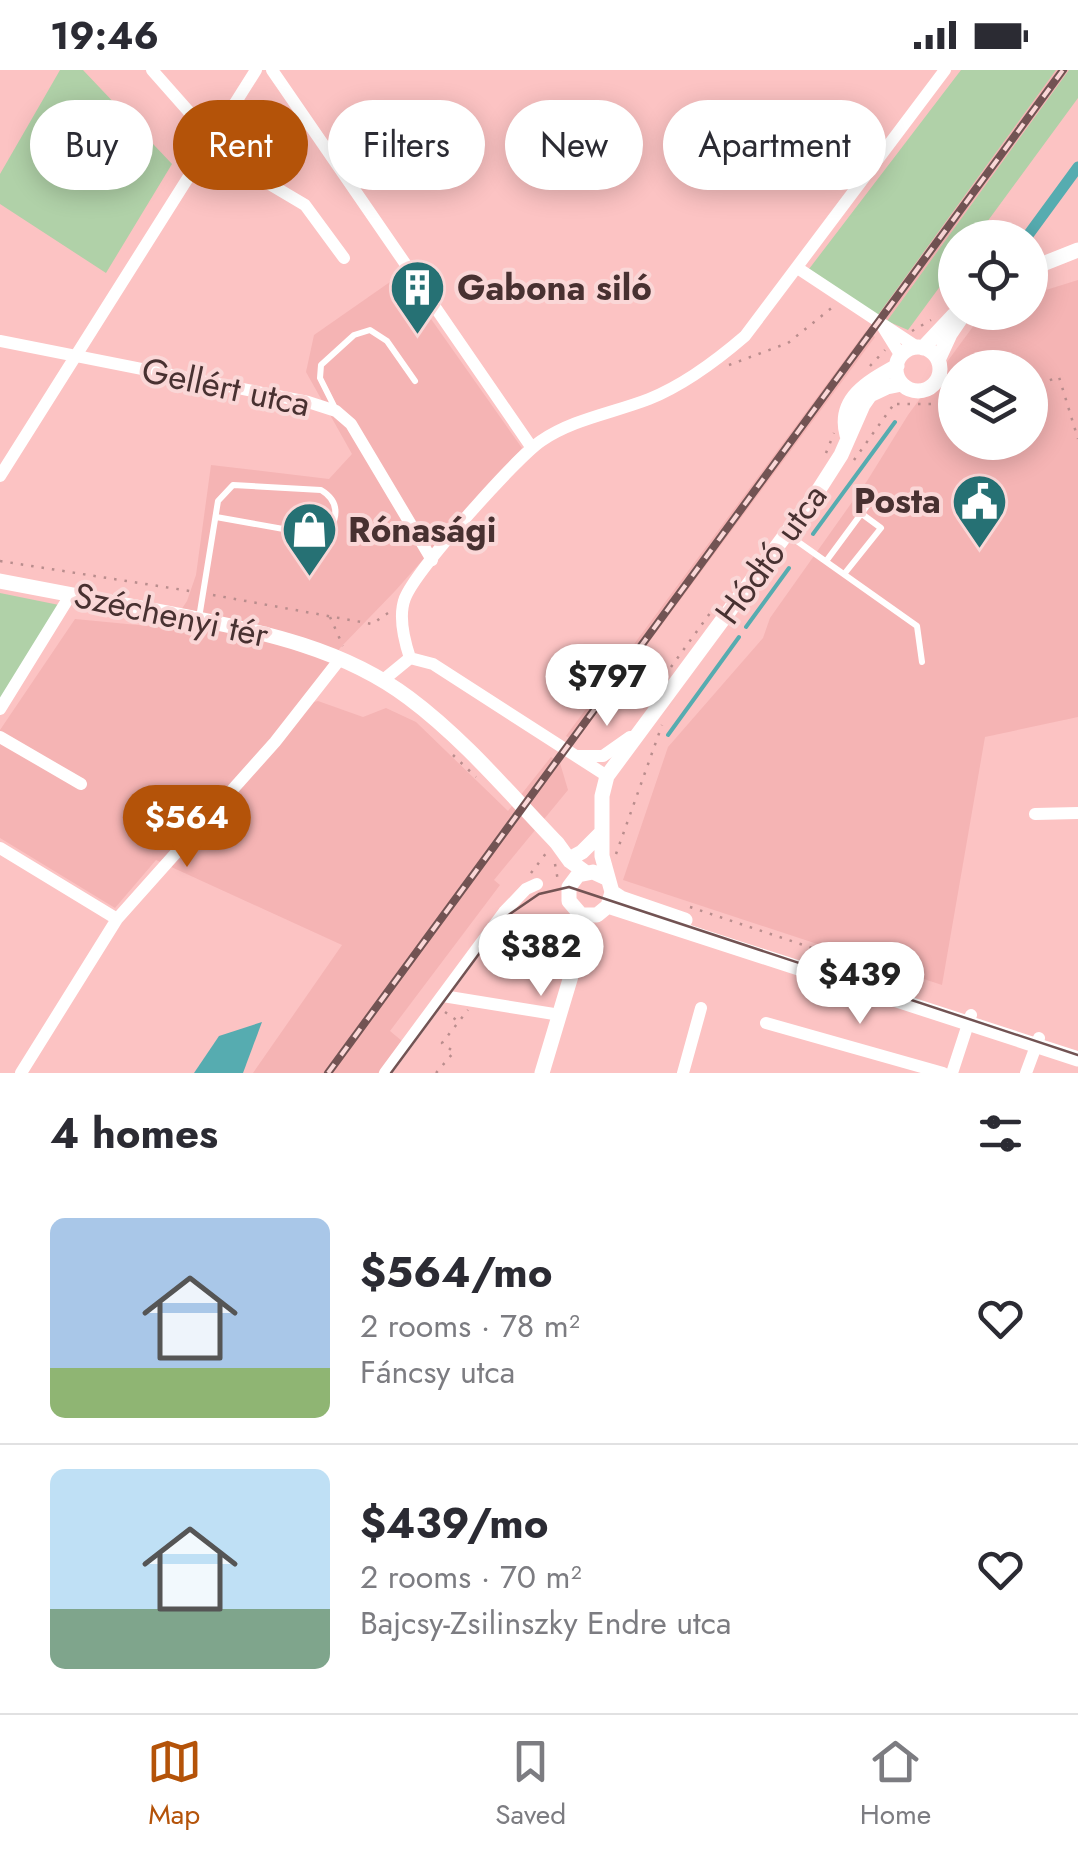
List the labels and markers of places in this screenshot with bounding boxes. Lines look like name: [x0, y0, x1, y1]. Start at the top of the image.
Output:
building icon: Gabona siló: [388, 258, 448, 337]
place label: Gabona siló: [457, 263, 652, 313]
public building icon: Posta: [950, 471, 1010, 550]
place label: Posta: [854, 476, 941, 526]
shop icon: Rónasági: [279, 500, 339, 579]
place label: Rónasági: [348, 505, 496, 555]
pin: $797: [548, 644, 666, 729]
pin: $564: [128, 785, 246, 870]
pin: $382: [482, 914, 600, 999]
pin: $439: [801, 942, 919, 1027]

